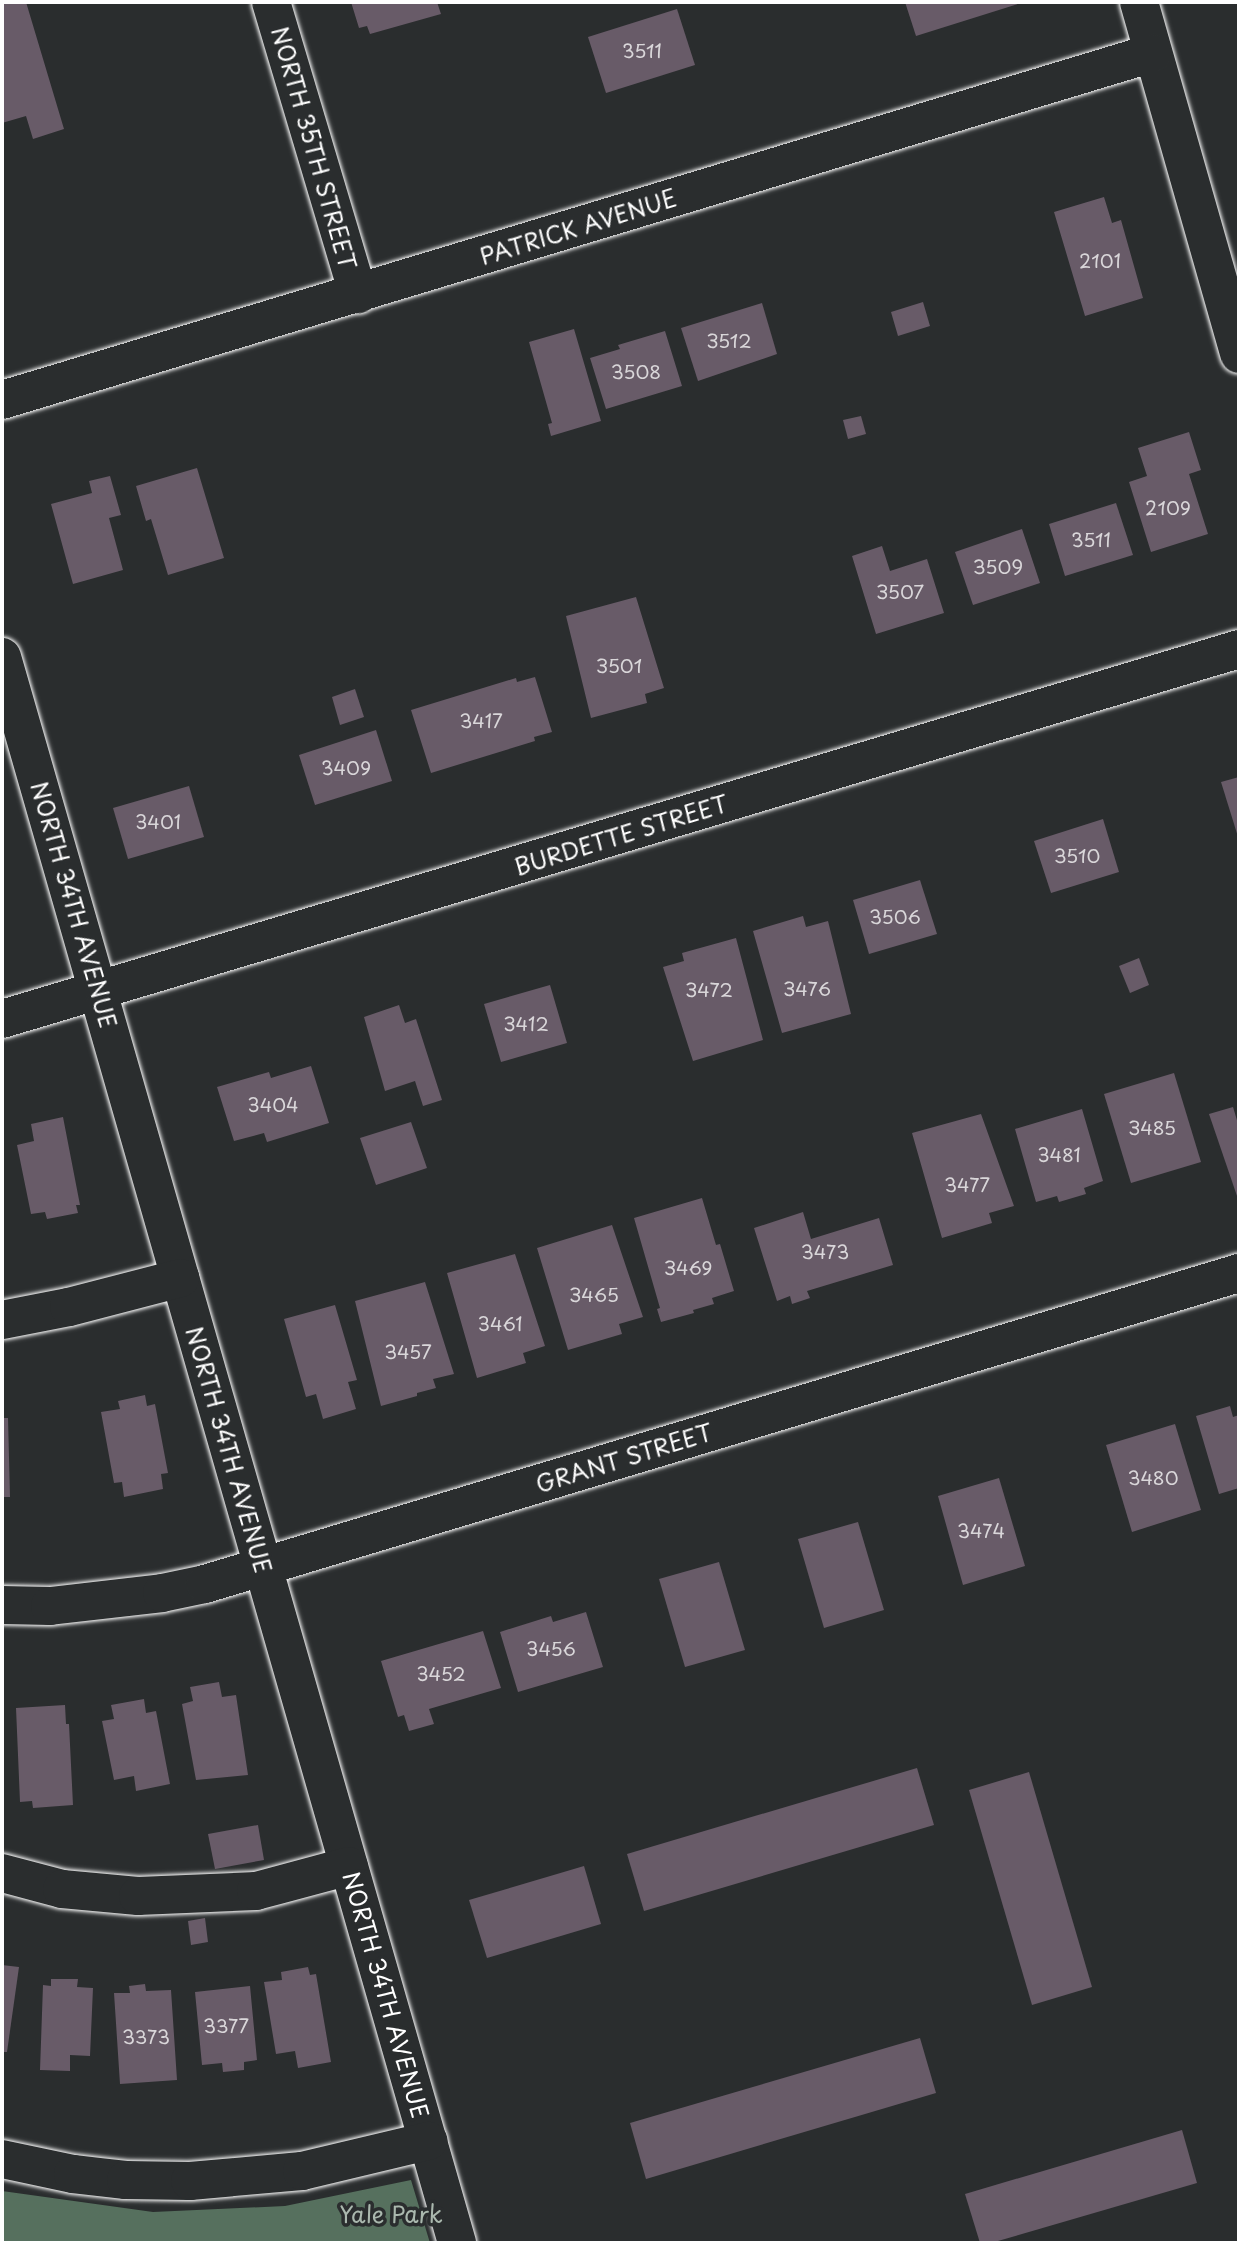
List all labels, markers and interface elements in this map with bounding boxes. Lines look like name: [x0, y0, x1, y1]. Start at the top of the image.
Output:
street label: NORTH 35TH STREET: [266, 22, 362, 274]
house number: 3511: [622, 40, 662, 62]
street label: PATRICK AVENUE: [476, 184, 680, 270]
house number: 2101: [1079, 250, 1121, 272]
house number: 3512: [706, 330, 752, 352]
house number: 3508: [611, 361, 661, 383]
house number: 2109: [1145, 497, 1191, 519]
house number: 3511: [1071, 529, 1111, 551]
house number: 3509: [973, 556, 1023, 578]
house number: 3507: [876, 581, 924, 603]
house number: 3501: [596, 655, 642, 677]
house number: 3417: [459, 710, 503, 732]
house number: 3409: [321, 757, 371, 779]
street label: NORTH 34TH AVENUE: [25, 776, 123, 1034]
street label: BURDETTE STREET: [509, 789, 733, 881]
house number: 3401: [135, 811, 181, 833]
house number: 3510: [1054, 845, 1100, 867]
house number: 3506: [869, 906, 921, 928]
house number: 3476: [783, 978, 831, 1000]
house number: 3472: [685, 979, 733, 1001]
house number: 3412: [503, 1013, 549, 1035]
house number: 3404: [247, 1094, 299, 1116]
house number: 3485: [1128, 1117, 1176, 1139]
house number: 3481: [1037, 1144, 1081, 1166]
house number: 3477: [944, 1174, 990, 1196]
house number: 3473: [801, 1241, 849, 1263]
house number: 3469: [664, 1257, 712, 1279]
house number: 3465: [569, 1284, 619, 1306]
house number: 3461: [478, 1313, 522, 1335]
street label: NORTH 34TH AVENUE: [180, 1321, 278, 1579]
house number: 3457: [384, 1341, 432, 1363]
street label: GRANT STREET: [532, 1418, 716, 1498]
house number: 3480: [1127, 1467, 1179, 1489]
house number: 3474: [957, 1520, 1005, 1542]
house number: 3456: [526, 1638, 576, 1660]
house number: 3452: [416, 1663, 466, 1685]
street label: NORTH 34TH AVENUE: [337, 1866, 435, 2124]
house number: 3377: [203, 2015, 249, 2037]
house number: 3373: [122, 2026, 170, 2048]
park label: Yale Park: [339, 2200, 443, 2228]

